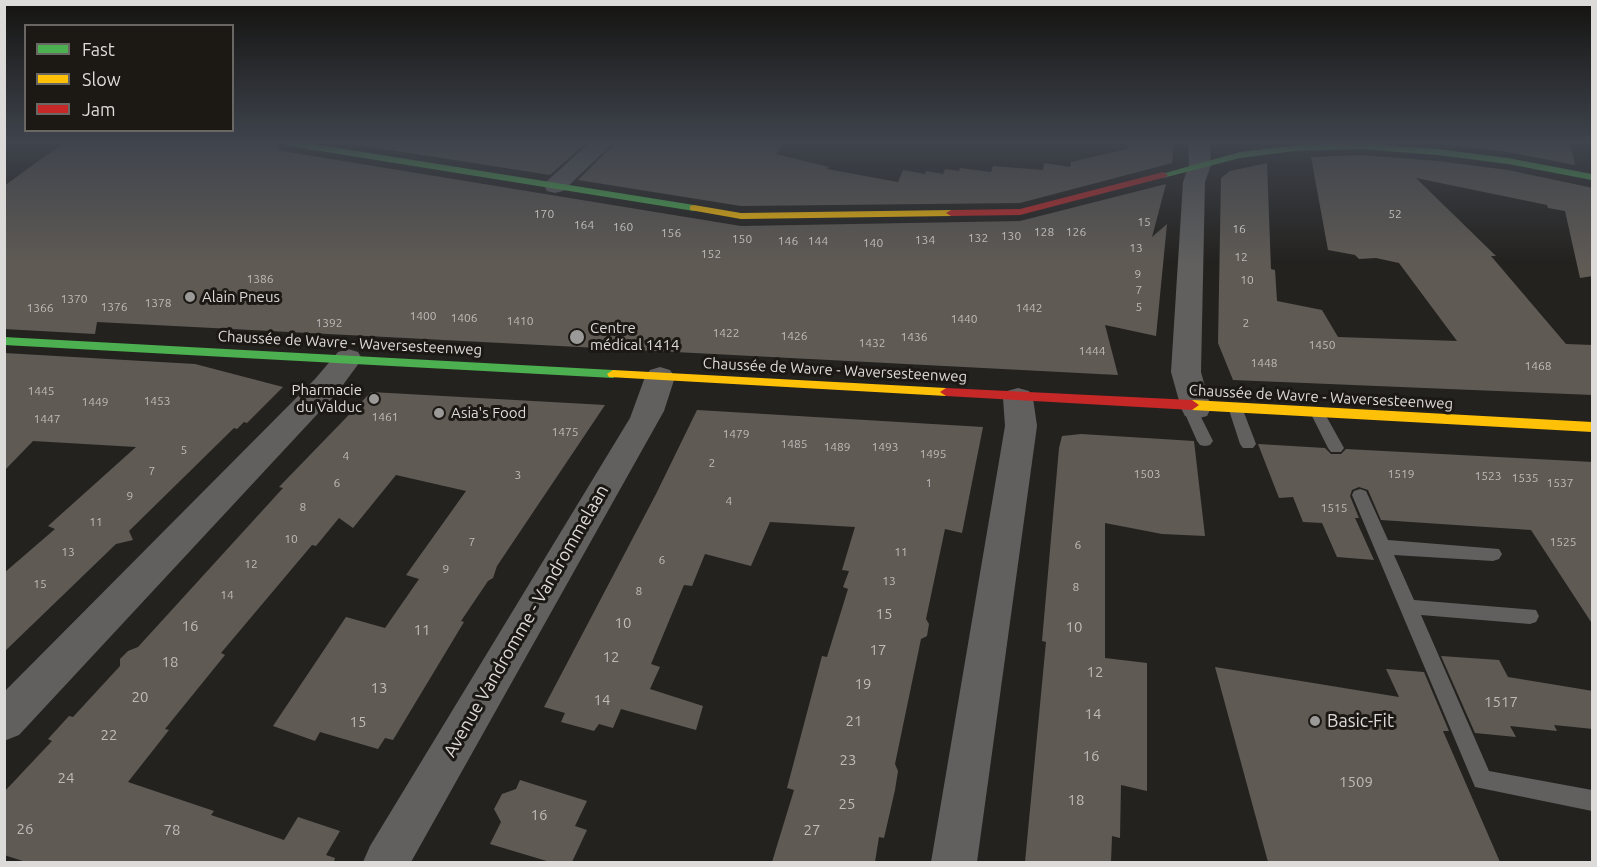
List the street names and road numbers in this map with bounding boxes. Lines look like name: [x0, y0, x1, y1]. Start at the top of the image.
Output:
street label: Chaussée de Wavre - Waversesteenweg: [217, 327, 483, 359]
street label: Chaussée de Wavre - Waversesteenweg: [702, 354, 968, 386]
street label: Chaussée de Wavre - Waversesteenweg: [1188, 381, 1454, 413]
street label: Avenue Vandromme - Vandrommelaan: [439, 481, 613, 761]

